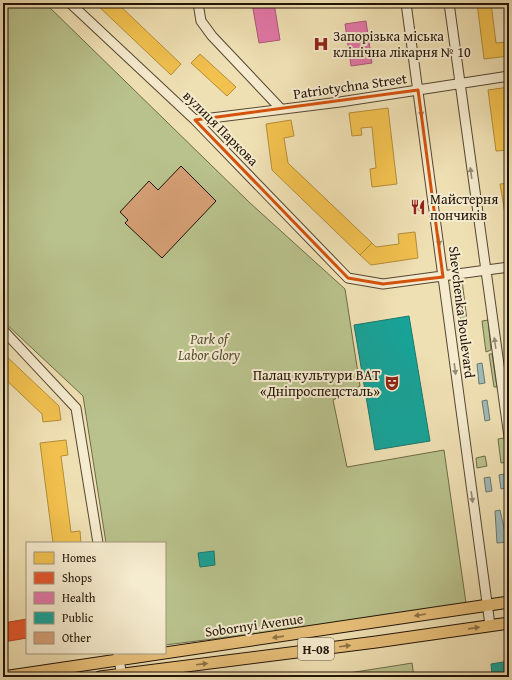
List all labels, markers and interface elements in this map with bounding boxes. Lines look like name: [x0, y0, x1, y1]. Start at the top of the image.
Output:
place label: Запорізька міська клінічна лікарня № 10: [333, 26, 471, 62]
hospital icon: Запорізька міська клінічна лікарня № 10: [312, 35, 330, 53]
street label: Patriotychna Street: [292, 68, 408, 104]
street label: вулиця Паркова: [179, 86, 263, 170]
one-way arrow: [418, 105, 424, 117]
one-way arrow: [468, 167, 474, 179]
place label: Майстерня пончиків: [430, 189, 498, 225]
restaurant icon: Майстерня пончиків: [409, 198, 427, 216]
one-way arrow: [435, 234, 442, 246]
street label: Shevchenka Boulevard: [444, 245, 480, 380]
park label: Park of Labor Glory: [177, 329, 241, 365]
one-way arrow: [492, 337, 498, 349]
one-way arrow: [452, 363, 458, 375]
place label: Палац культури ВАТ «Дніпроспецсталь»: [253, 365, 380, 401]
theatre icon: Палац культури ВАТ «Дніпроспецсталь»: [383, 374, 401, 392]
one-way arrow: [469, 491, 476, 504]
legend: [26, 542, 166, 654]
text: Homes: [62, 549, 97, 566]
text: Shops: [62, 569, 92, 586]
text: Health: [62, 589, 96, 606]
street label: Sobornyi Avenue: [204, 608, 305, 642]
text: Public: [62, 609, 94, 626]
one-way arrow: [414, 613, 427, 619]
one-way arrow: [468, 625, 480, 631]
text: Other: [62, 629, 91, 646]
one-way arrow: [272, 634, 284, 640]
road number: Н-08: [298, 638, 334, 660]
one-way arrow: [339, 643, 351, 649]
one-way arrow: [196, 660, 208, 667]

